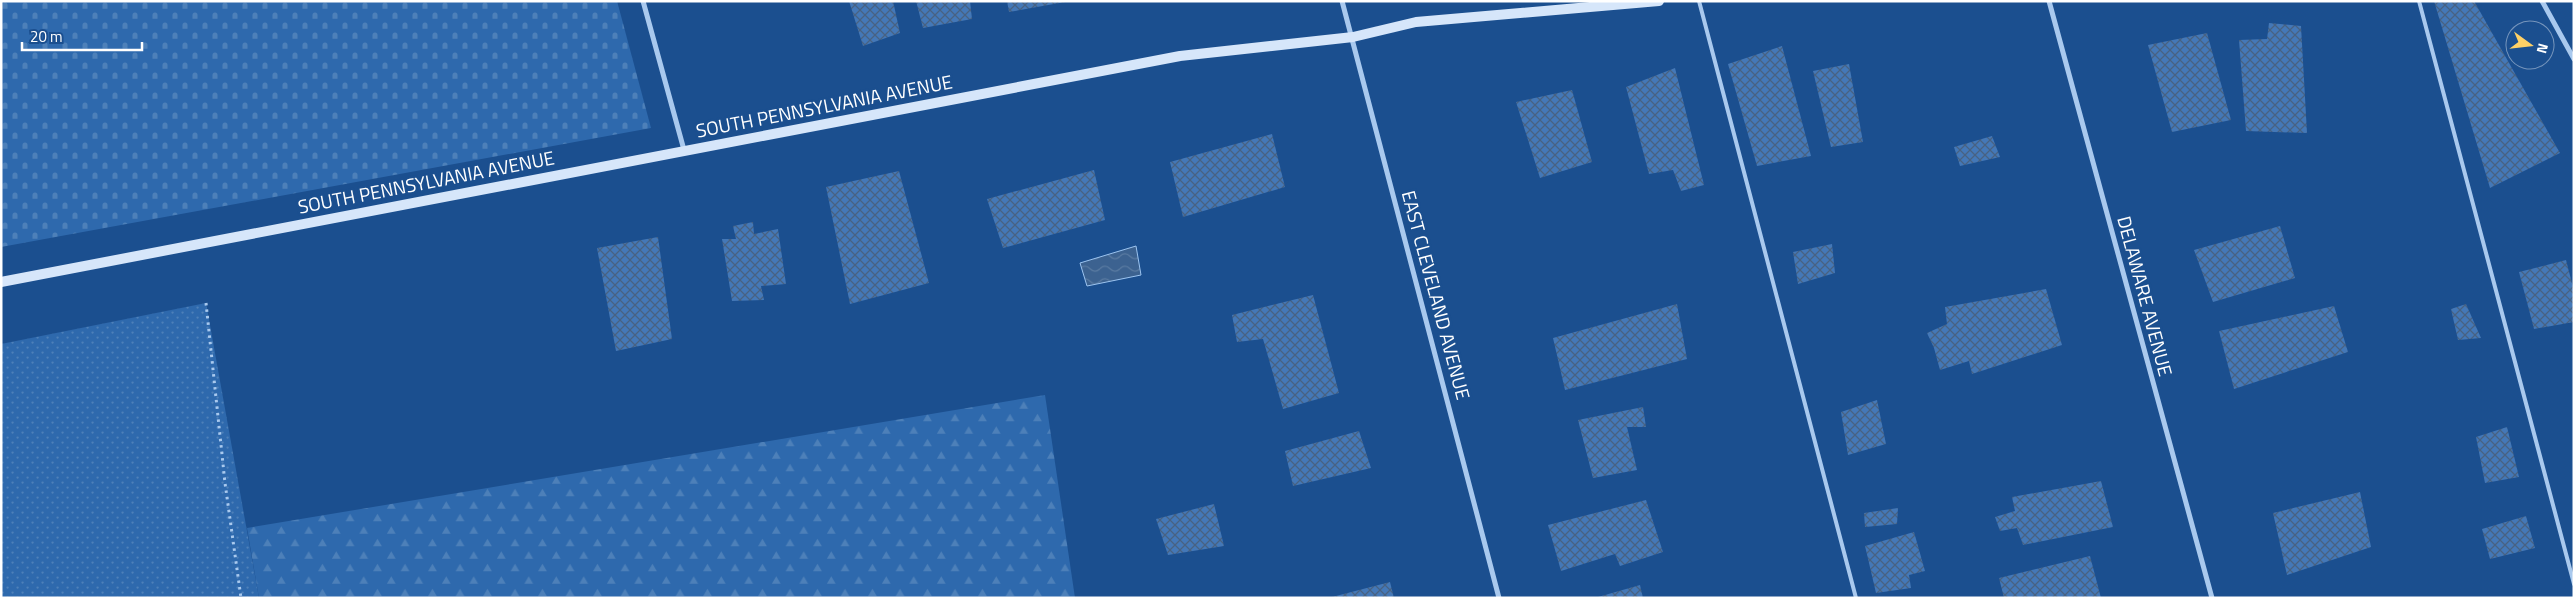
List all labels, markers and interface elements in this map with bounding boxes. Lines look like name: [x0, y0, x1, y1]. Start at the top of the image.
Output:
scale bar: [22, 20, 142, 52]
north arrow: [2505, 20, 2555, 70]
text: 20 m: [30, 25, 63, 48]
text: N: [2532, 41, 2554, 56]
street label: SOUTH PENNSYLVANIA AVENUE: [693, 66, 955, 145]
street label: SOUTH PENNSYLVANIA AVENUE: [295, 142, 557, 221]
street label: EAST CLEVELAND AVENUE: [1395, 187, 1478, 403]
street label: DELAWARE AVENUE: [2110, 212, 2181, 379]

